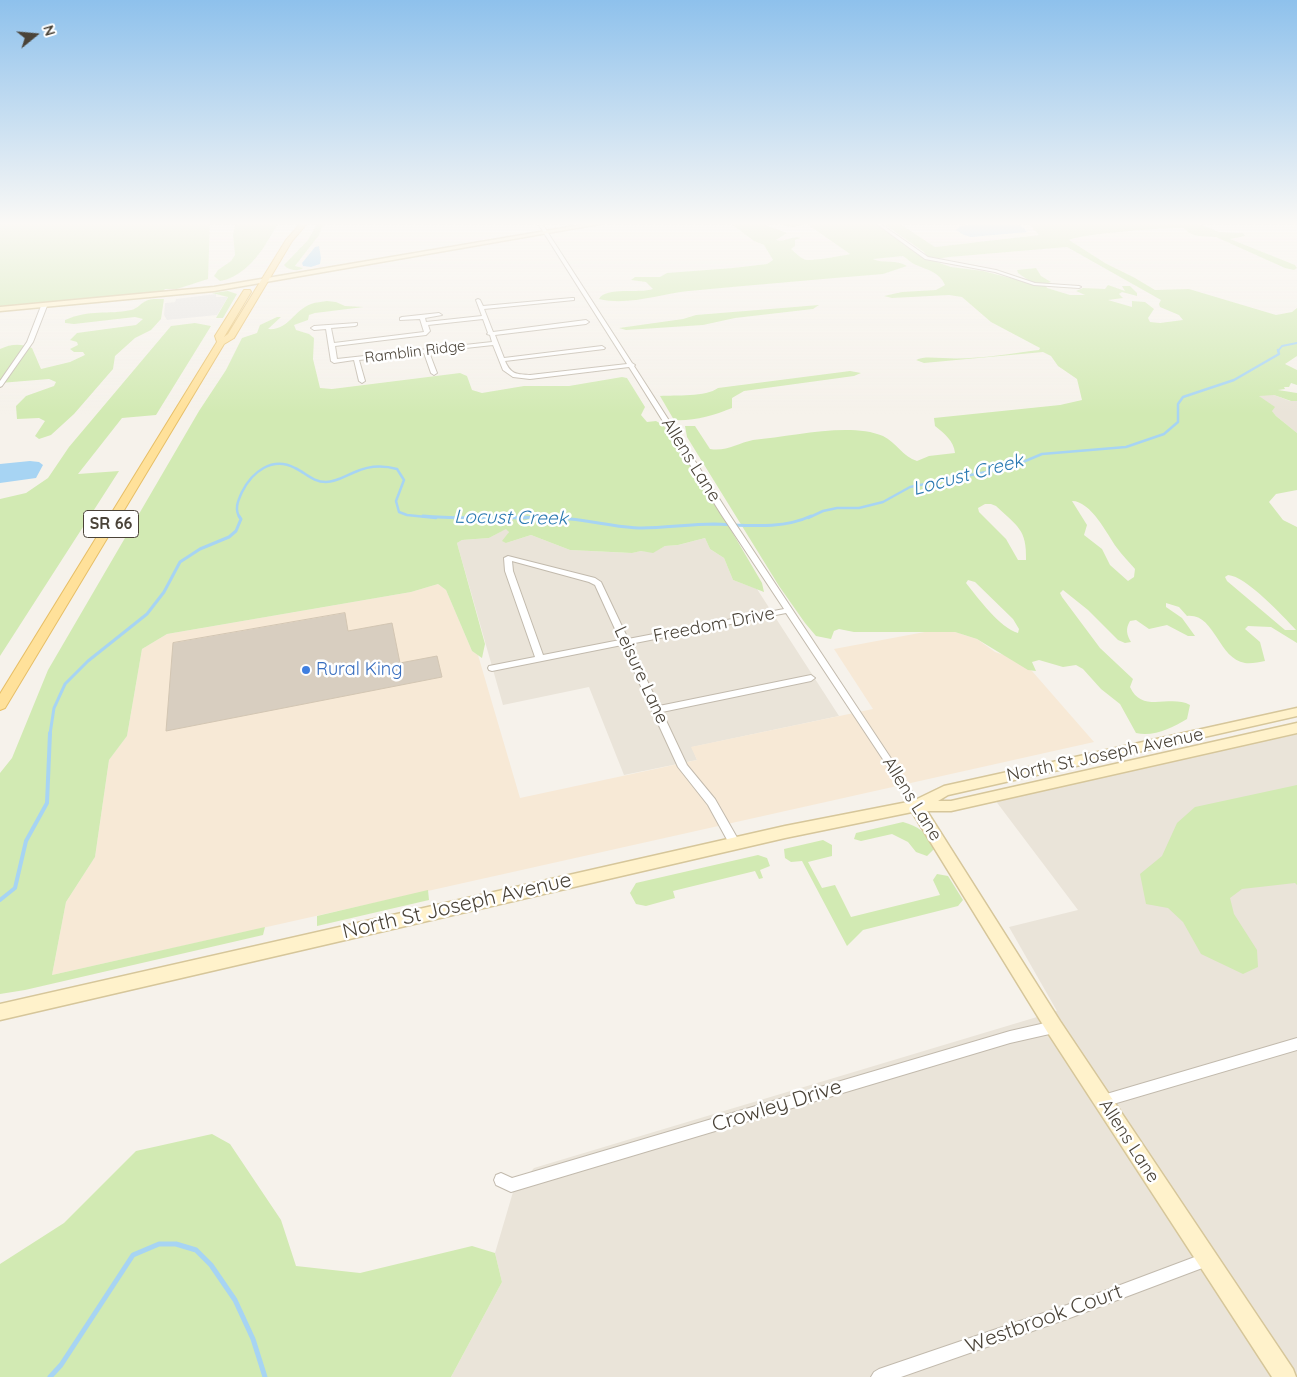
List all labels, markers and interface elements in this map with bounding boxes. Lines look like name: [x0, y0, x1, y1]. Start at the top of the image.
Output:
north arrow: [10, 10, 60, 60]
text: N: [39, 23, 59, 38]
street label: Ramblin Ridge: [364, 337, 466, 367]
street label: Allens Lane: [657, 414, 725, 506]
water label: Locust Creek: [910, 449, 1026, 501]
water label: Locust Creek: [454, 506, 568, 530]
road number: SR 66: [84, 510, 138, 538]
street label: Freedom Drive: [651, 603, 777, 647]
street label: Leisure Lane: [609, 623, 673, 727]
place label: Rural King: [316, 659, 402, 681]
marker: Rural King: [300, 664, 312, 676]
street label: North St Joseph Avenue: [1005, 724, 1205, 786]
street label: Allens Lane: [878, 753, 946, 845]
street label: North St Joseph Avenue: [340, 867, 574, 945]
street label: Crowley Drive: [709, 1074, 845, 1138]
street label: Allens Lane: [1094, 1095, 1164, 1187]
street label: Westbrook Court: [962, 1279, 1126, 1359]

